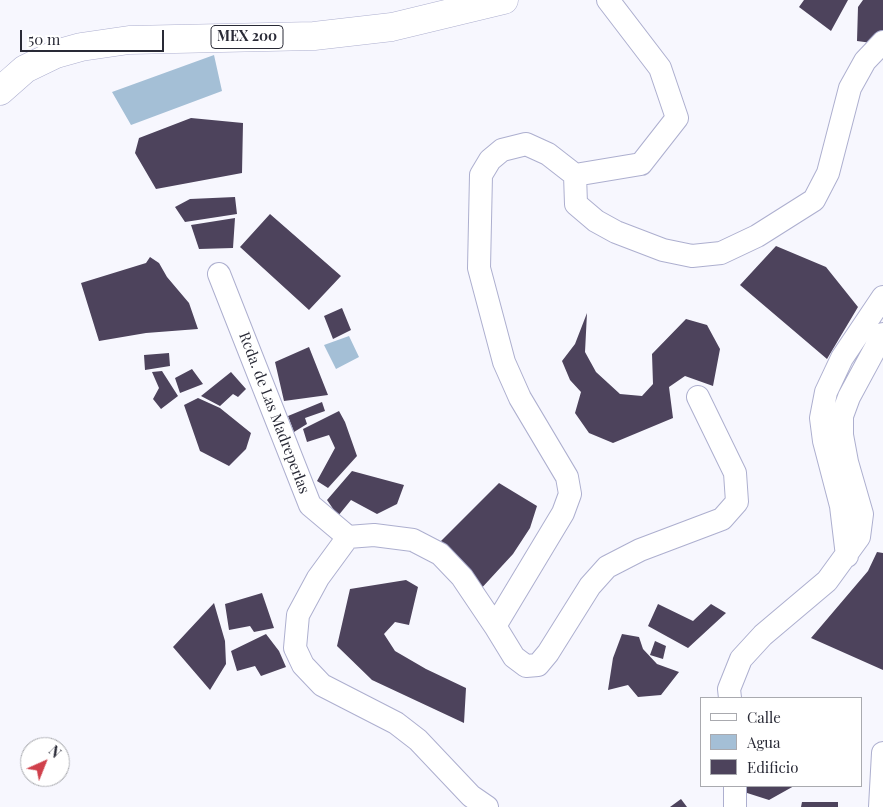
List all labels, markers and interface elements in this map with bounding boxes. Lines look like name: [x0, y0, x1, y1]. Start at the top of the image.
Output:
scale bar: [22, 20, 166, 52]
road number: MEX 200: [211, 26, 283, 48]
text: 50 m: [28, 29, 60, 49]
street label: Rcda. de Las Madreperlas: [235, 330, 313, 496]
legend: [700, 697, 863, 787]
text: Calle: [747, 707, 781, 727]
text: Agua: [747, 732, 781, 752]
north arrow: [20, 737, 70, 787]
text: N: [45, 741, 65, 762]
text: Edificio: [747, 757, 798, 777]

